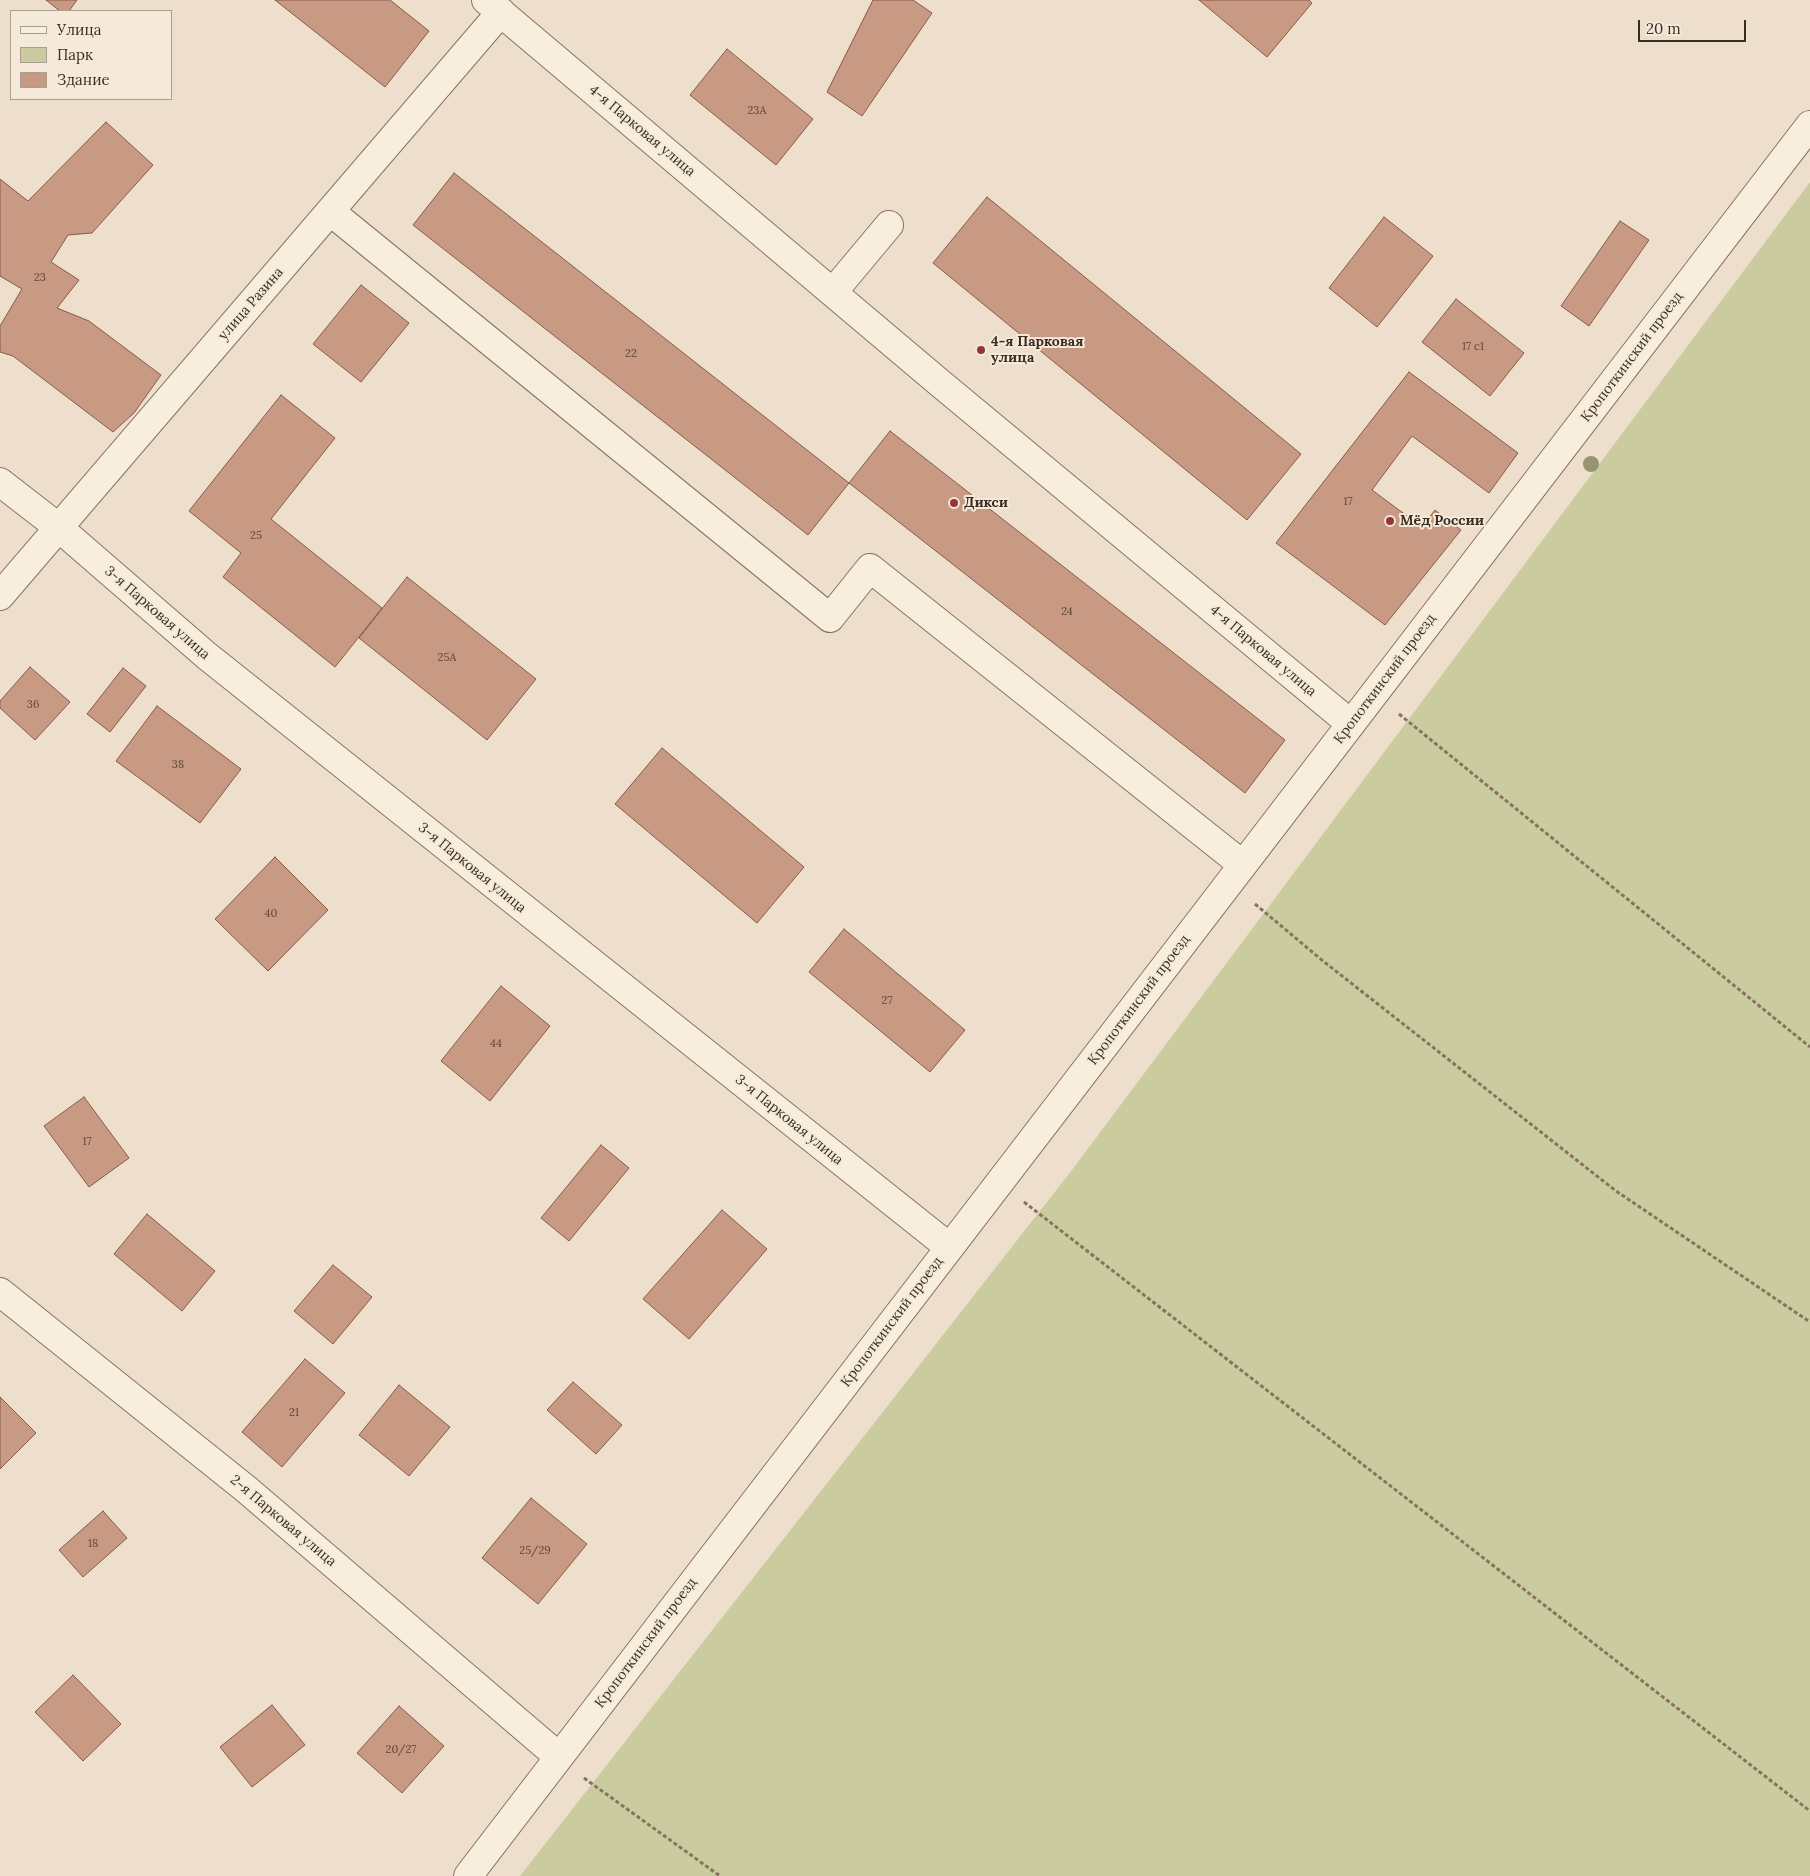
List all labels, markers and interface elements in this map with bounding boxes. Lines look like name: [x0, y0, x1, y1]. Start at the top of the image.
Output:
legend: [10, 10, 172, 100]
scale bar: [1640, 10, 1748, 42]
text: 20 m: [1646, 19, 1681, 38]
text: Улица: [57, 20, 101, 39]
text: Парк: [57, 45, 93, 64]
text: Здание: [57, 70, 110, 89]
street label: 4-я Парковая улица: [585, 82, 699, 180]
house number: 23А: [748, 104, 766, 118]
street label: улица Разина: [215, 264, 287, 344]
house number: 23: [34, 271, 46, 285]
street label: Кропоткинский проезд: [1578, 289, 1686, 425]
place label: 4-я Парковая улица: [991, 334, 1083, 367]
house number: 17 с1: [1462, 340, 1484, 354]
marker: 4-я Парковая улица: [975, 344, 987, 356]
house number: 22: [625, 347, 637, 361]
place label: Дикси: [964, 495, 1008, 511]
house number: 17: [1343, 495, 1353, 509]
marker: Дикси: [948, 497, 960, 509]
place label: Мёд России: [1400, 513, 1484, 529]
marker: Мёд России: [1384, 515, 1396, 527]
house number: 25: [250, 529, 262, 543]
street label: 3-я Парковая улица: [101, 563, 213, 663]
street label: 4-я Парковая улица: [1206, 602, 1320, 700]
house number: 24: [1061, 605, 1073, 619]
street label: Кропоткинский проезд: [1331, 611, 1439, 747]
house number: 25А: [438, 651, 456, 665]
house number: 36: [27, 698, 39, 712]
house number: 38: [172, 758, 184, 772]
street label: 3-я Парковая улица: [415, 819, 529, 917]
house number: 40: [265, 907, 277, 921]
street label: Кропоткинский проезд: [1085, 932, 1193, 1068]
house number: 27: [882, 994, 892, 1008]
house number: 44: [490, 1037, 502, 1051]
street label: 3-я Парковая улица: [732, 1071, 846, 1169]
house number: 17: [82, 1135, 92, 1149]
street label: Кропоткинский проезд: [838, 1254, 946, 1390]
house number: 21: [289, 1406, 299, 1420]
street label: 2-я Парковая улица: [227, 1472, 339, 1570]
house number: 18: [88, 1537, 98, 1551]
house number: 25/29: [519, 1544, 551, 1558]
street label: Кропоткинский проезд: [592, 1575, 700, 1711]
house number: 20/27: [386, 1743, 416, 1757]

